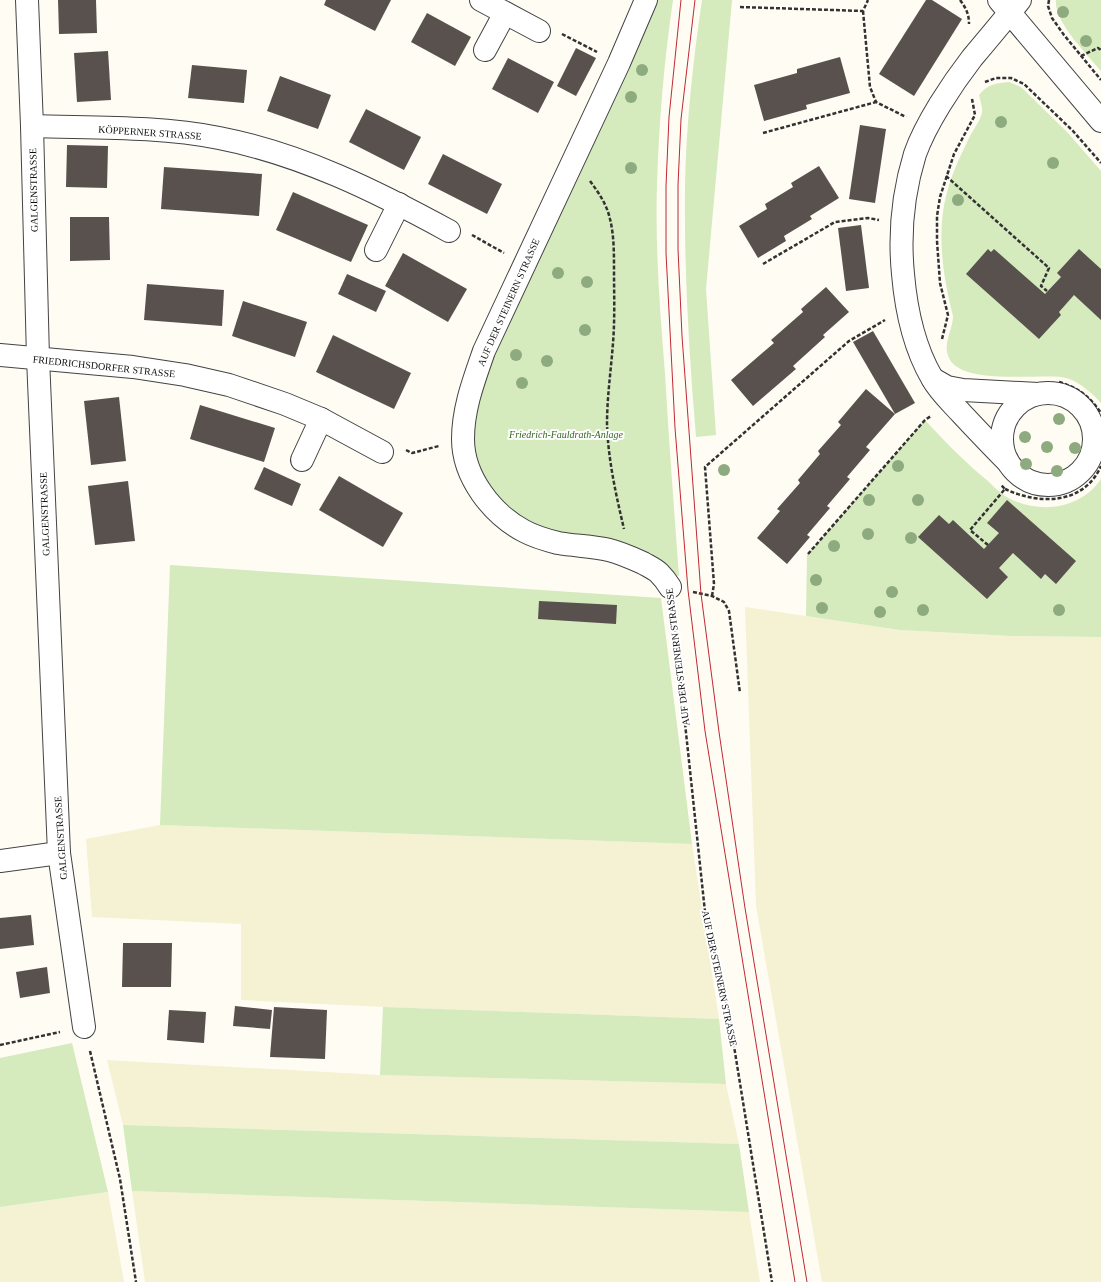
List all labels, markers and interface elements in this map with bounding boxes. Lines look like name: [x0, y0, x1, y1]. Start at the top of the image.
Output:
street label: KÖPPERNER STRASSE: [98, 123, 202, 142]
street label: GALGENSTRASSE: [27, 148, 40, 232]
street label: AUF DER STEINERN STRASSE: [475, 237, 542, 368]
street label: FRIEDRICHSDORFER STRASSE: [32, 354, 176, 379]
park label: Friedrich-Fauldrath-Anlage: [508, 429, 623, 440]
street label: GALGENSTRASSE: [38, 472, 51, 556]
street label: AUF DER STEINERN STRASSE: [664, 587, 691, 726]
street label: GALGENSTRASSE: [52, 796, 69, 880]
street label: AUF DER STEINERN STRASSE: [700, 909, 739, 1047]

